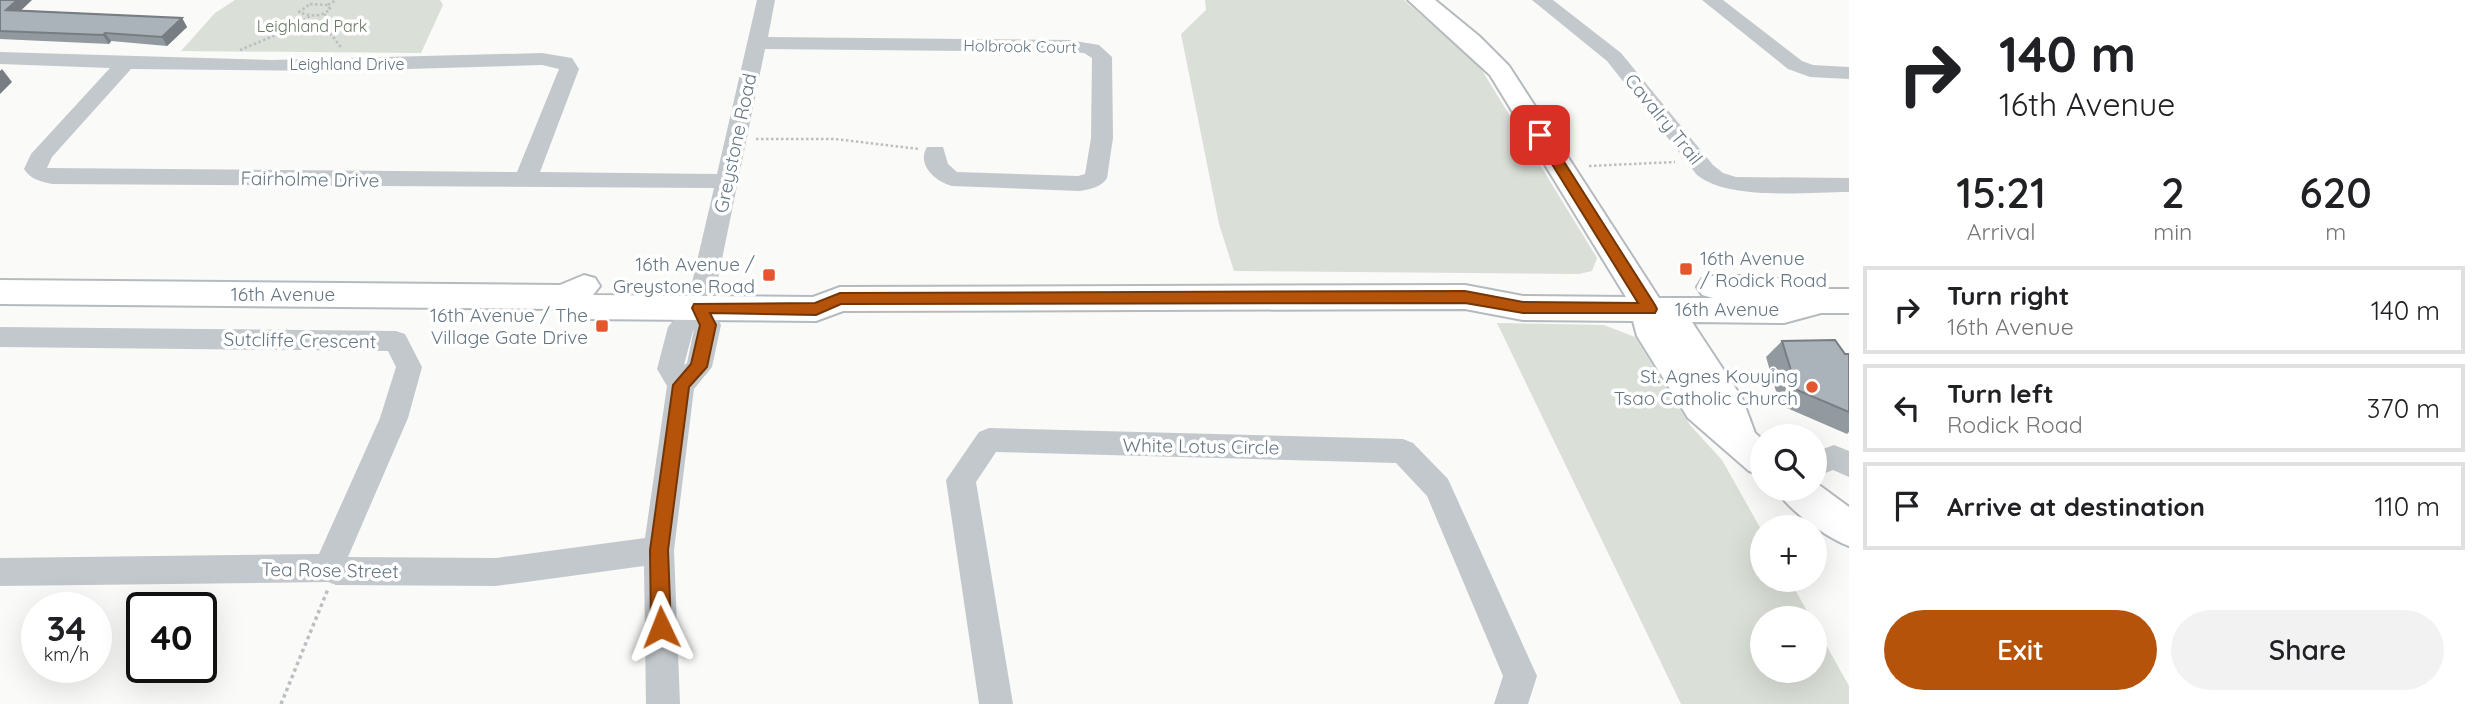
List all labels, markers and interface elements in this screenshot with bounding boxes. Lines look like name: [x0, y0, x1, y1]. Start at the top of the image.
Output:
park label: Leighland Park: [257, 16, 367, 36]
text: 140 m: [1999, 23, 2136, 84]
icon: right: [1884, 28, 1975, 119]
street label: Holbrook Court: [963, 35, 1077, 57]
street label: Leighland Drive: [289, 54, 405, 74]
street label: Cavalry Trail: [1620, 69, 1708, 169]
street label: Greystone Road: [708, 71, 762, 215]
text: 16th Avenue: [1999, 84, 2175, 124]
pin: [1510, 105, 1570, 165]
icon: arrive: [1521, 116, 1559, 154]
street label: Fairholme Drive: [240, 166, 380, 192]
text: 15:21: [1956, 166, 2046, 219]
text: 2: [2161, 166, 2185, 219]
text: 620: [2300, 166, 2372, 219]
text: Arrival: [1967, 217, 2036, 246]
text: min: [2153, 217, 2192, 246]
text: m: [2325, 217, 2346, 246]
place label: 16th Avenue / Rodick Road: [1700, 246, 1827, 292]
place label: 16th Avenue / Greystone Road: [613, 252, 755, 298]
marker: 16th Avenue / Rodick Road: [1678, 261, 1694, 277]
marker: 16th Avenue / Greystone Road: [761, 267, 777, 283]
text: Turn right: [1947, 279, 2069, 312]
street label: 16th Avenue: [231, 282, 335, 306]
icon: right: [1888, 291, 1926, 329]
text: 140 m: [2371, 294, 2440, 327]
street label: 16th Avenue: [1675, 297, 1779, 321]
place label: 16th Avenue / The Village Gate Drive: [430, 303, 588, 349]
text: 16th Avenue: [1947, 312, 2074, 341]
marker: 16th Avenue / The Village Gate Drive: [594, 318, 610, 334]
street label: Sutcliffe Crescent: [223, 327, 377, 353]
place label: St. Agnes Kouying Tsao Catholic Church: [1614, 364, 1798, 410]
text: Turn left: [1947, 377, 2054, 410]
marker: St. Agnes Kouying Tsao Catholic Church: [1804, 379, 1820, 395]
icon: left: [1888, 389, 1926, 427]
text: 370 m: [2367, 392, 2440, 425]
text: Rodick Road: [1947, 410, 2083, 439]
map controls: [1750, 424, 1827, 683]
button: search: [1750, 424, 1827, 501]
street label: White Lotus Circle: [1123, 433, 1279, 459]
icon: arrive: [1888, 487, 1926, 525]
text: Arrive at destination: [1947, 490, 2205, 523]
text: 110 m: [2374, 490, 2440, 523]
button: +: [1750, 515, 1827, 592]
street label: Tea Rose Street: [261, 557, 399, 583]
position arrow: [624, 590, 698, 664]
speed limit sign: 40: [126, 592, 217, 683]
text: 34: [47, 606, 86, 650]
button: −: [1750, 606, 1827, 683]
button: Exit: [1884, 610, 2157, 690]
button: Share: [2171, 610, 2444, 690]
text: km/h: [44, 643, 89, 666]

